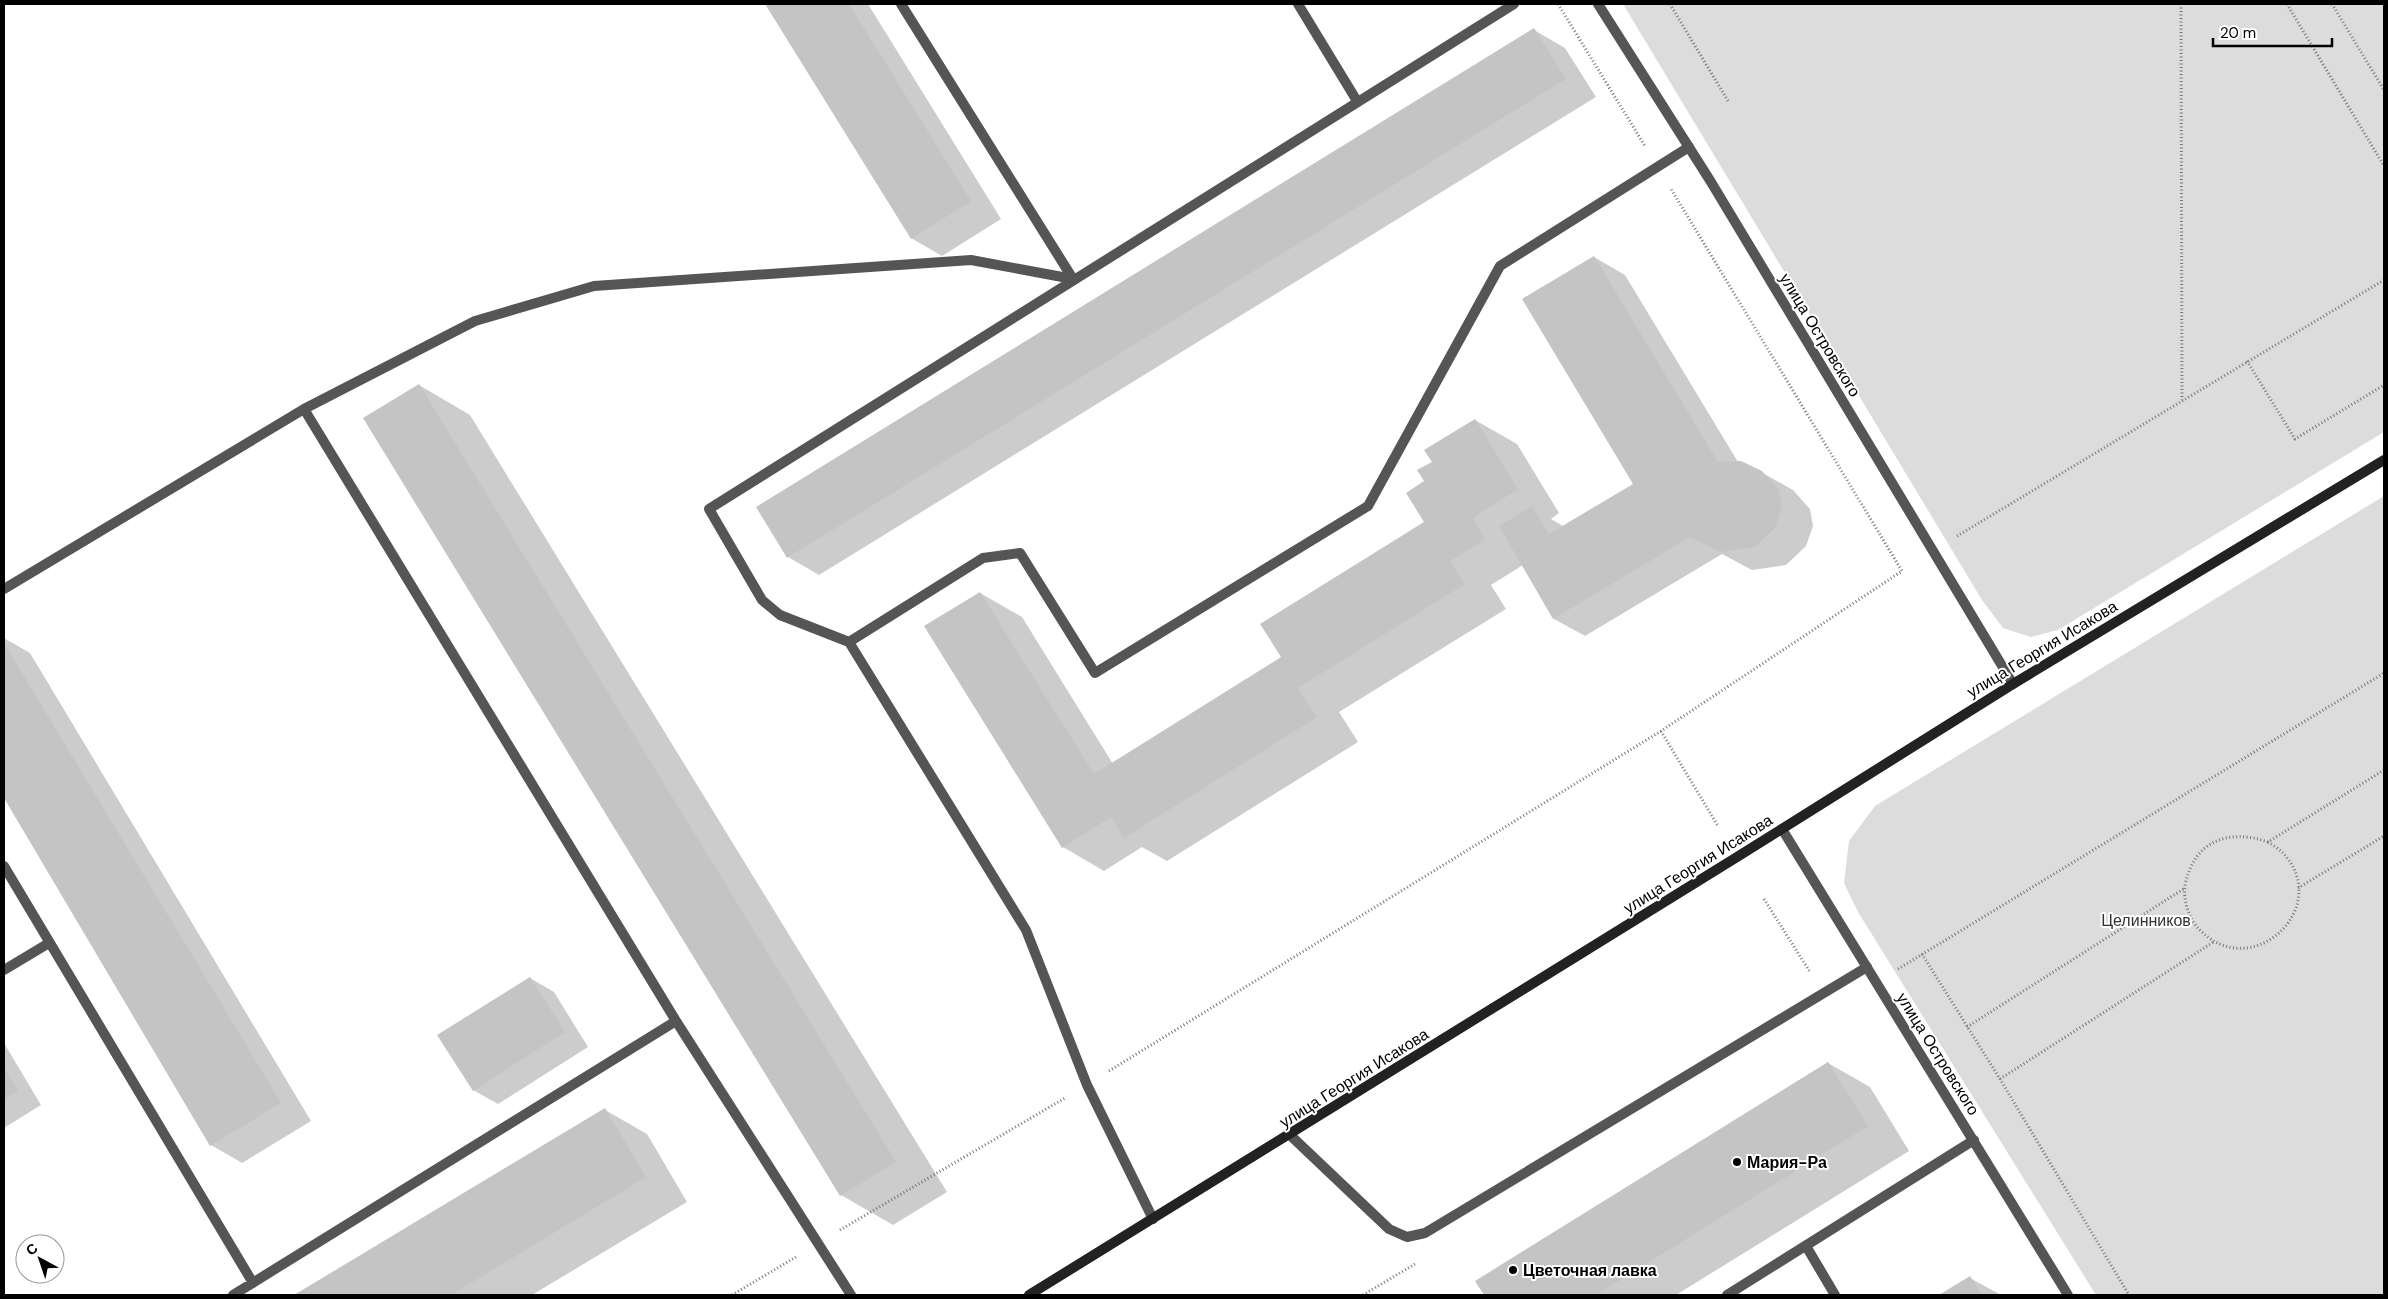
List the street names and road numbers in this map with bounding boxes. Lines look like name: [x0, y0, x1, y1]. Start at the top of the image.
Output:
street label: улица Островского: [1775, 269, 1865, 401]
street label: улица Георгия Исакова: [1963, 596, 2121, 702]
street label: улица Георгия Исакова: [1620, 809, 1777, 918]
street label: улица Островского: [1892, 989, 1984, 1119]
street label: улица Георгия Исакова: [1276, 1023, 1433, 1132]

